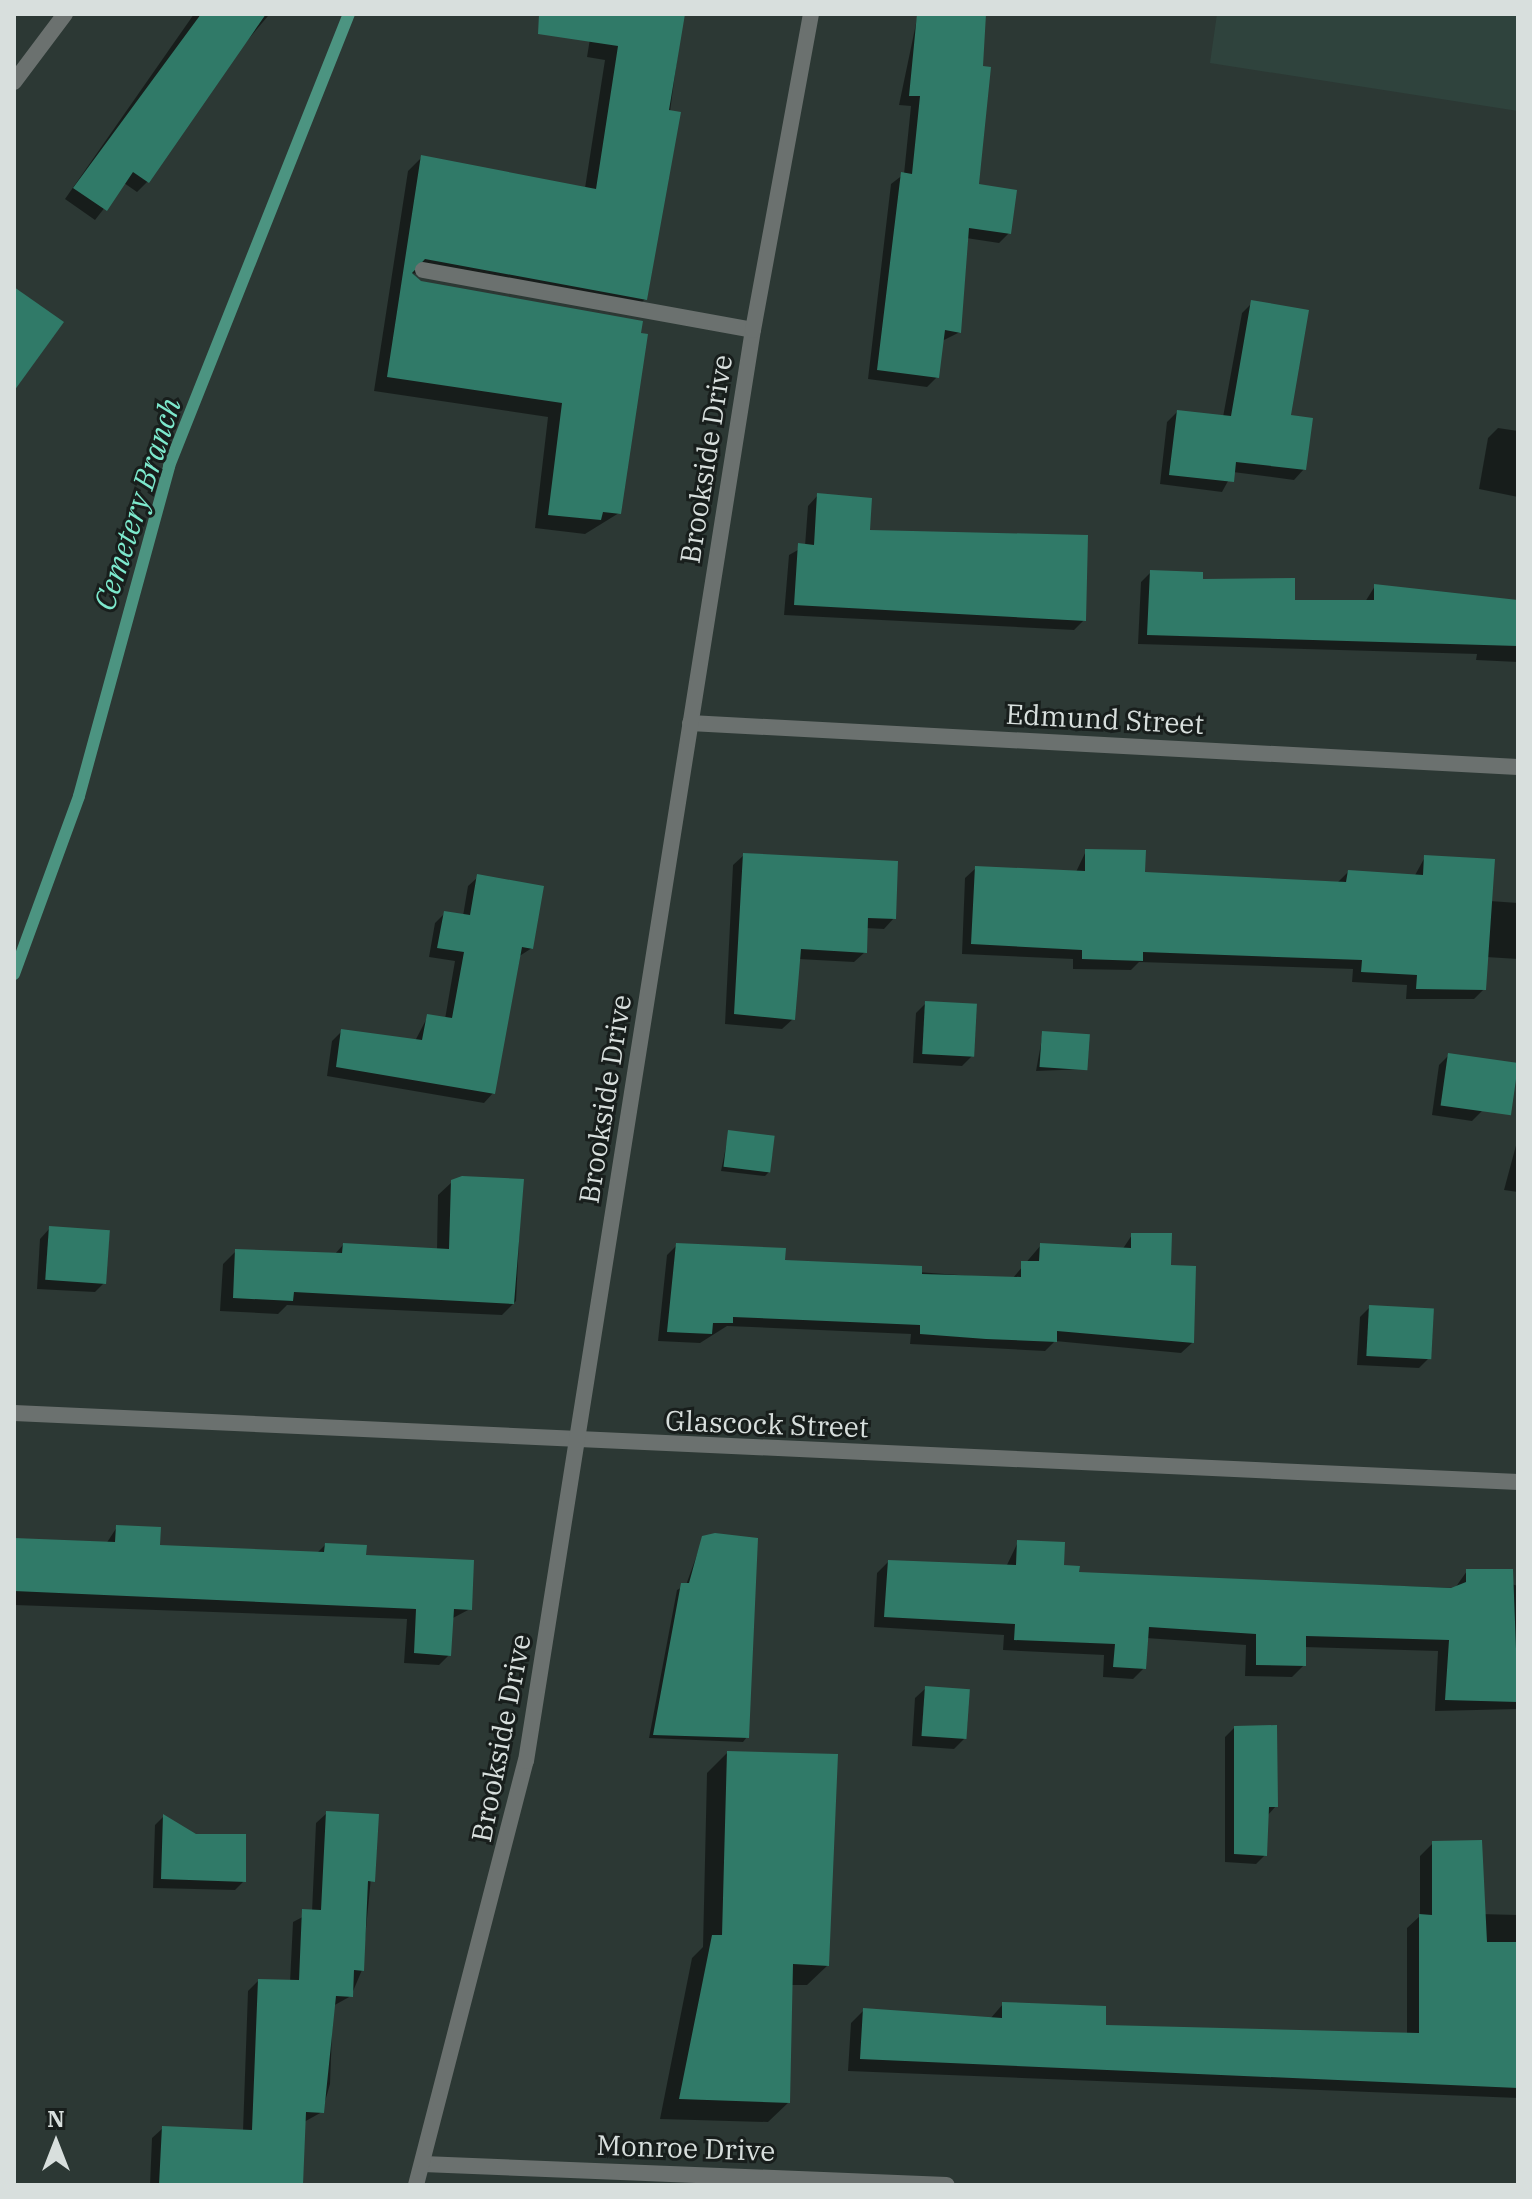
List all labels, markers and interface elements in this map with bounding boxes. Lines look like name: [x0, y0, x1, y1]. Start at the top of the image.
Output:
street label: Brookside Drive: [673, 352, 739, 566]
water label: Cemetery Branch: [86, 393, 188, 615]
street label: Edmund Street: [1005, 697, 1205, 741]
street label: Brookside Drive: [572, 992, 638, 1206]
street label: Glascock Street: [665, 1404, 869, 1444]
street label: Brookside Drive: [464, 1631, 538, 1845]
north arrow: [16, 2103, 96, 2183]
text: N: [47, 2104, 65, 2133]
street label: Monroe Drive: [596, 2128, 776, 2168]

